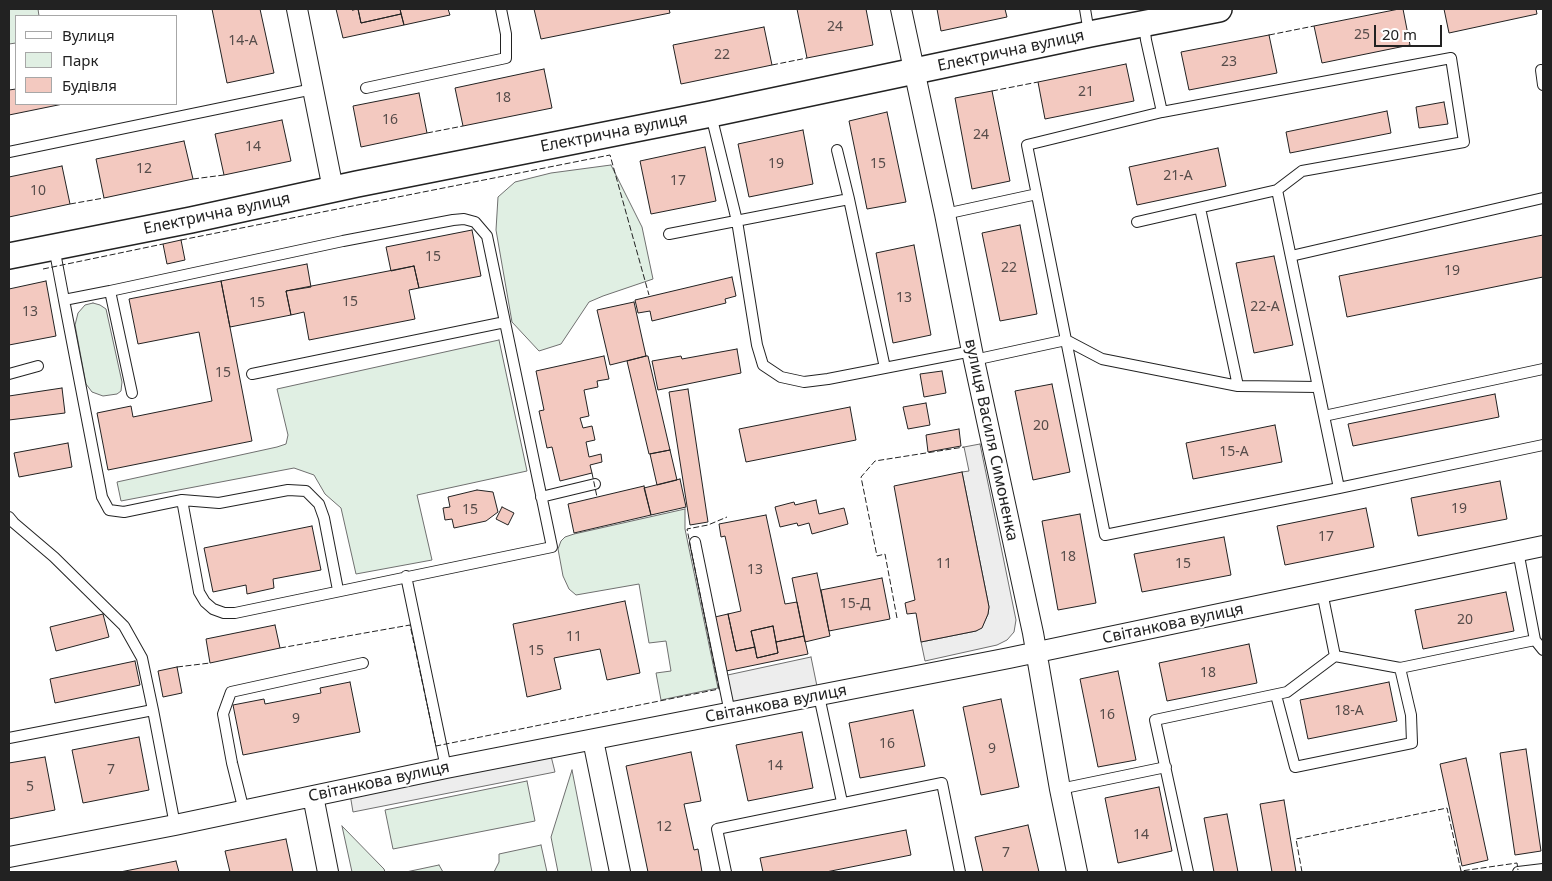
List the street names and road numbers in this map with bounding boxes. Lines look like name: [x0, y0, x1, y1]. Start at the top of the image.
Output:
street label: Електрична вулиця: [936, 26, 1086, 76]
street label: Електрична вулиця: [539, 109, 689, 157]
street label: Електрична вулиця: [142, 189, 292, 239]
street label: вулиця Василя Симоненка: [960, 337, 1022, 543]
street label: Світанкова вулиця: [1101, 600, 1245, 648]
street label: Світанкова вулиця: [704, 681, 848, 727]
street label: Світанкова вулиця: [307, 758, 451, 806]

